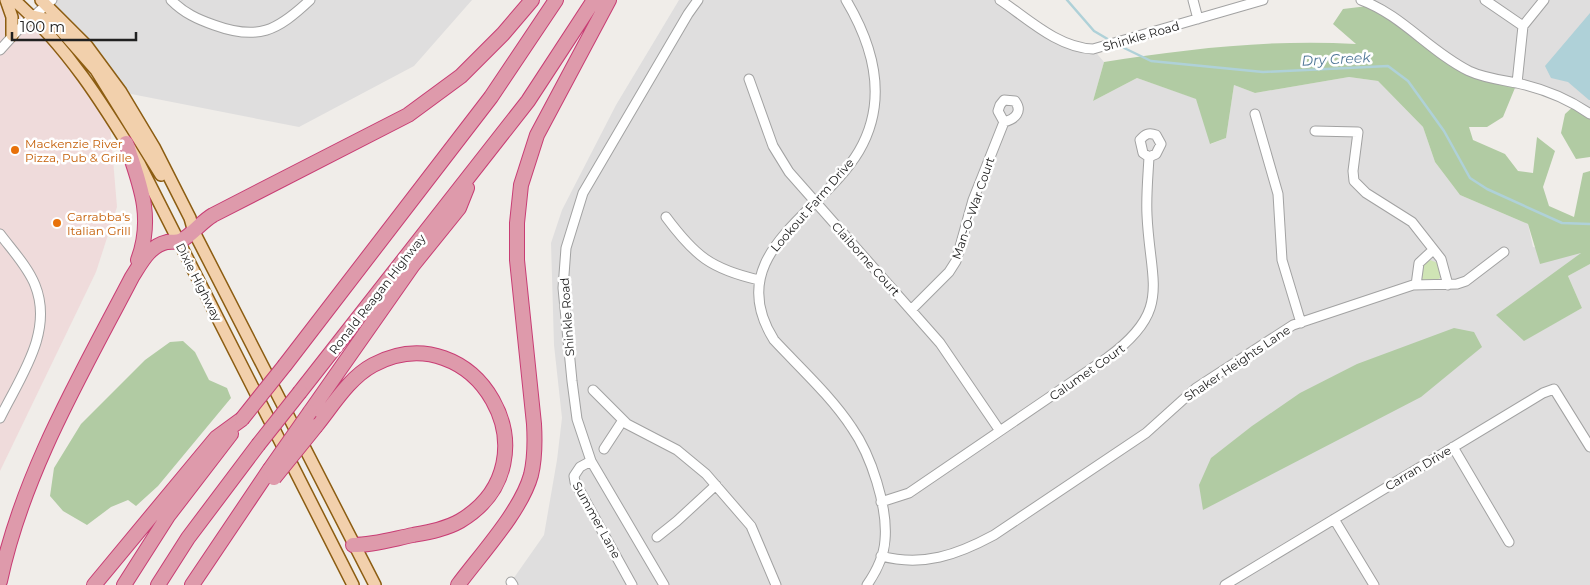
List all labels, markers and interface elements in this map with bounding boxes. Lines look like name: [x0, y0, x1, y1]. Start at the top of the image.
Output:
scale bar: [12, 10, 136, 42]
text: 100 m: [20, 17, 65, 36]
street label: Shinkle Road: [1101, 18, 1181, 54]
water label: Dry Creek: [1301, 48, 1372, 70]
place label: Mackenzie River Pizza, Pub & Grille: [25, 136, 132, 165]
marker: Mackenzie River Pizza, Pub & Grille: [9, 144, 21, 156]
street label: Lookout Farm Drive: [767, 155, 857, 255]
street label: Man-O-War Court: [948, 155, 998, 261]
place label: Carrabba's Italian Grill: [67, 209, 131, 238]
marker: Carrabba's Italian Grill: [51, 217, 63, 229]
street label: Claiborne Court: [829, 219, 903, 299]
street label: Ronald Reagan Highway: [325, 231, 429, 357]
street label: Dixie Highway: [173, 240, 225, 324]
street label: Shinkle Road: [557, 277, 577, 357]
street label: Shaker Heights Lane: [1181, 322, 1293, 404]
street label: Calumet Court: [1046, 340, 1128, 404]
street label: Carran Drive: [1382, 442, 1454, 494]
street label: Summer Lane: [570, 479, 624, 561]

